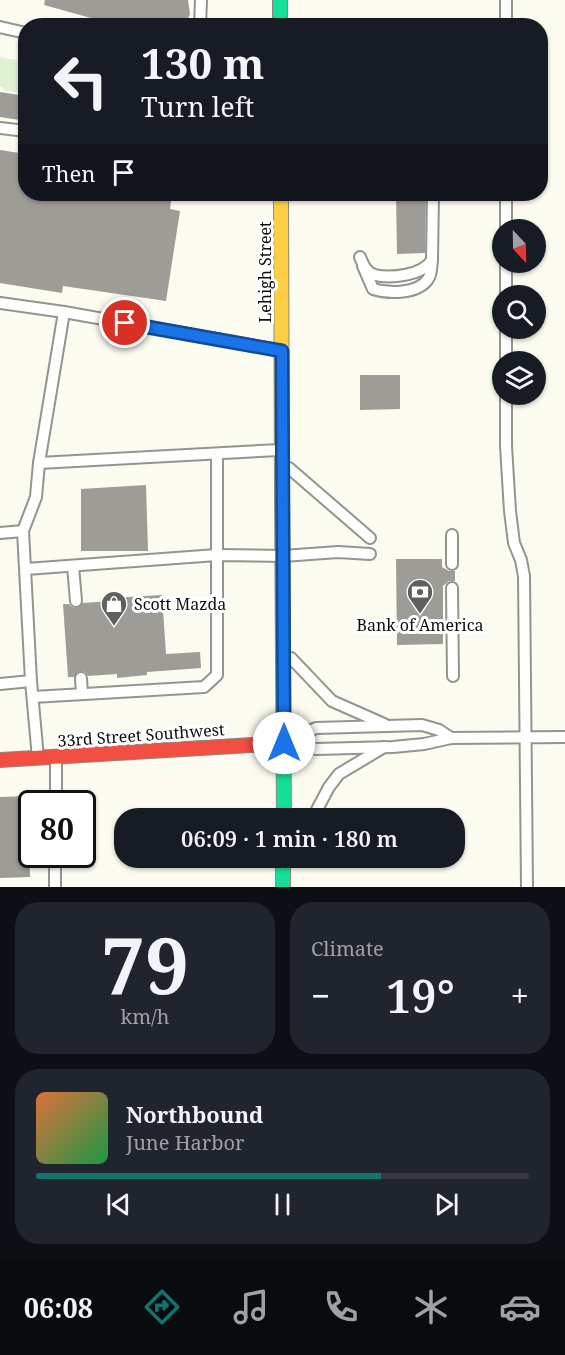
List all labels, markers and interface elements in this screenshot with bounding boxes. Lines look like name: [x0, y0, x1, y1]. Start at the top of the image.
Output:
text: 130 m: [141, 34, 265, 91]
icon: left: [42, 42, 120, 120]
text: Turn left: [141, 88, 254, 125]
icon: arrive: [107, 156, 140, 189]
text: Then: [42, 158, 95, 188]
north arrow: [492, 219, 546, 273]
map controls: [492, 219, 546, 405]
street label: Lehigh Street: [254, 221, 276, 323]
button: search: [492, 285, 546, 339]
pin: [99, 297, 150, 348]
icon: arrive: [108, 306, 141, 339]
button: layers: [492, 351, 546, 405]
bank icon: Bank of America: [405, 577, 435, 615]
shop icon: Scott Mazda: [99, 589, 129, 627]
place label: Scott Mazda: [134, 593, 226, 615]
place label: Bank of America: [356, 614, 484, 636]
position arrow: [252, 711, 316, 775]
street label: 33rd Street Southwest: [57, 718, 226, 752]
speed limit sign: 80: [18, 790, 96, 868]
text: 06:09 · 1 min · 180 m: [181, 823, 398, 853]
text: 79: [101, 911, 189, 1017]
text: Climate: [311, 935, 384, 962]
text: 19°: [386, 965, 455, 1026]
text: −: [311, 973, 330, 1018]
text: +: [511, 973, 529, 1018]
text: km/h: [120, 1003, 170, 1030]
text: Northbound: [126, 1099, 263, 1129]
text: June Harbor: [126, 1129, 244, 1156]
icon: previous: [102, 1188, 135, 1221]
icon: pause: [266, 1188, 299, 1221]
icon: next: [430, 1188, 463, 1221]
icon: directions: [141, 1286, 183, 1328]
icon: music: [230, 1286, 272, 1328]
icon: phone: [320, 1286, 362, 1328]
icon: climate: [410, 1286, 452, 1328]
icon: car: [499, 1286, 541, 1328]
text: 06:08: [24, 1289, 93, 1326]

